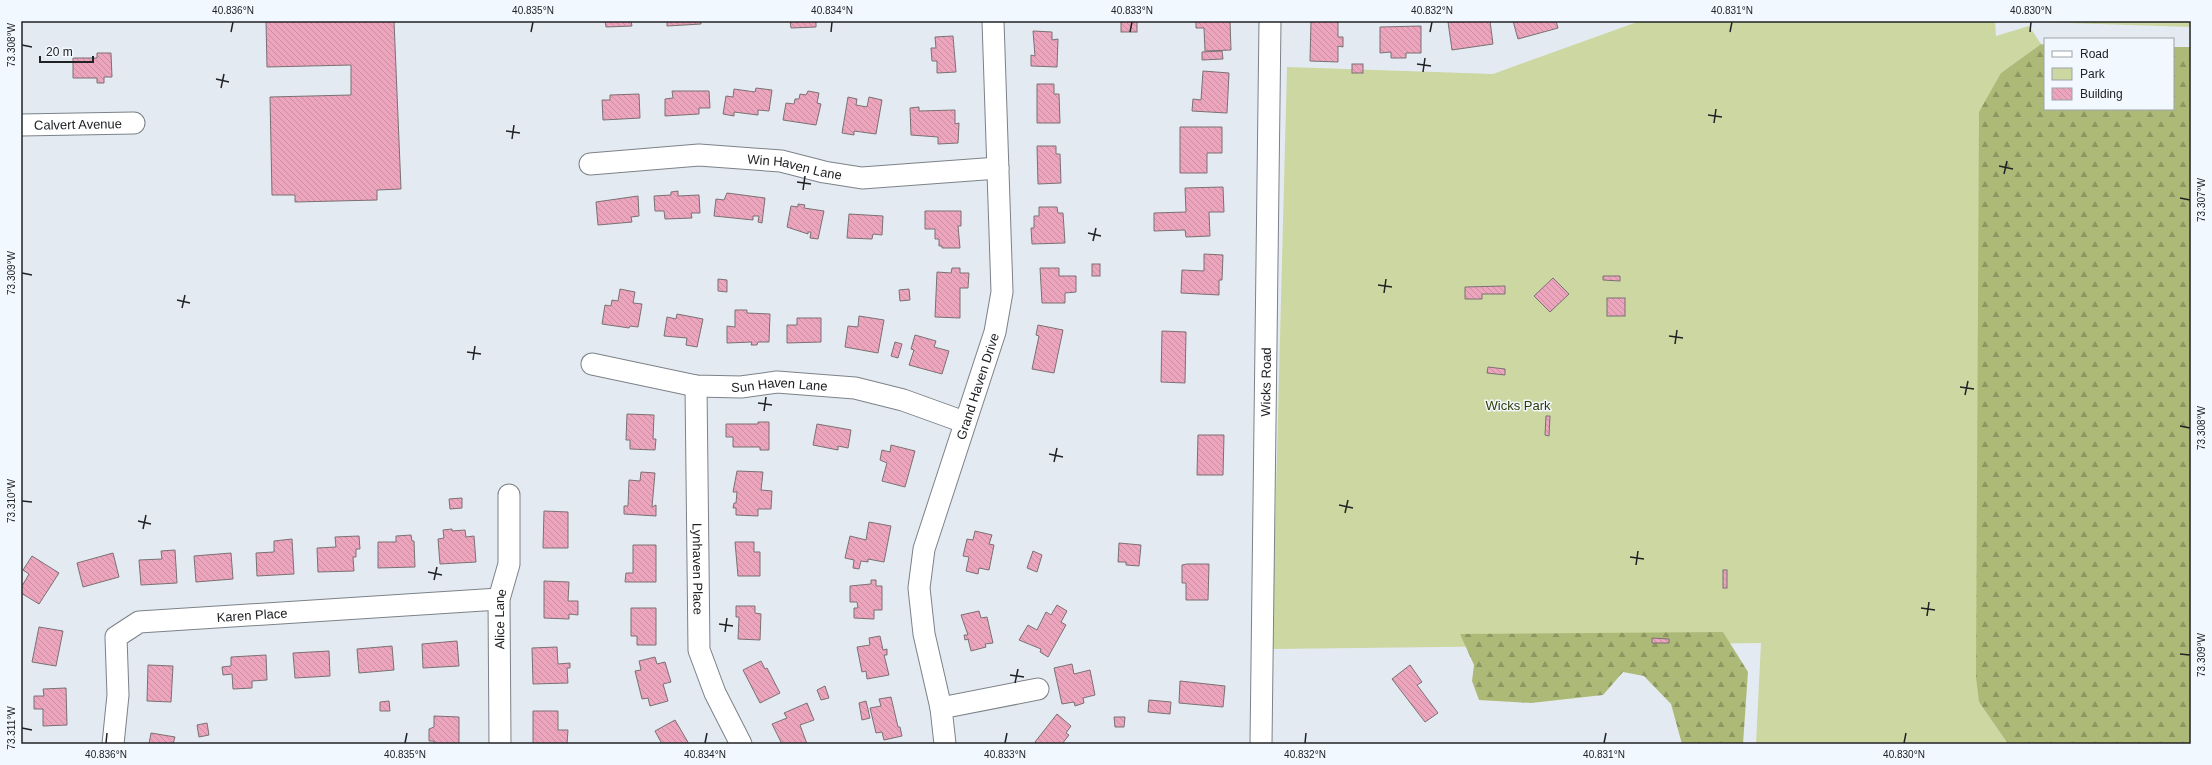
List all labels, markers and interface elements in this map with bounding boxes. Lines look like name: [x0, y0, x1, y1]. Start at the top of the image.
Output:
text: 40.836°N: [212, 5, 254, 16]
text: 40.835°N: [512, 5, 554, 16]
text: 40.834°N: [811, 5, 853, 16]
text: 40.833°N: [1111, 5, 1153, 16]
text: 40.832°N: [1411, 5, 1453, 16]
text: 40.831°N: [1711, 5, 1753, 16]
text: 40.830°N: [2010, 5, 2052, 16]
text: 73.308°W: [6, 22, 17, 67]
scale bar: [40, 38, 93, 64]
legend: [2044, 38, 2174, 110]
text: 20 m: [46, 45, 73, 59]
text: Road: [2080, 47, 2109, 61]
text: Park: [2080, 67, 2106, 81]
text: Building: [2080, 87, 2123, 101]
street label: Calvert Avenue: [34, 116, 122, 133]
street label: Win Haven Lane: [747, 152, 843, 183]
text: 73.307°W: [2196, 177, 2207, 222]
text: 73.309°W: [6, 250, 17, 295]
street label: Grand Haven Drive: [953, 331, 1002, 442]
street label: Wicks Road: [1258, 347, 1274, 417]
street label: Sun Haven Lane: [731, 375, 828, 395]
park label: Wicks Park: [1486, 398, 1551, 413]
text: 73.308°W: [2196, 405, 2207, 450]
text: 73.310°W: [6, 478, 17, 523]
street label: Lynhaven Place: [690, 523, 706, 615]
street label: Alice Lane: [492, 587, 510, 649]
street label: Karen Place: [216, 606, 288, 625]
text: 73.309°W: [2196, 632, 2207, 677]
text: 73.311°W: [6, 706, 17, 750]
text: 40.836°N: [85, 749, 127, 760]
text: 40.835°N: [384, 749, 426, 760]
text: 40.834°N: [684, 749, 726, 760]
text: 40.833°N: [984, 749, 1026, 760]
text: 40.832°N: [1284, 749, 1326, 760]
text: 40.831°N: [1583, 749, 1625, 760]
text: 40.830°N: [1883, 749, 1925, 760]

